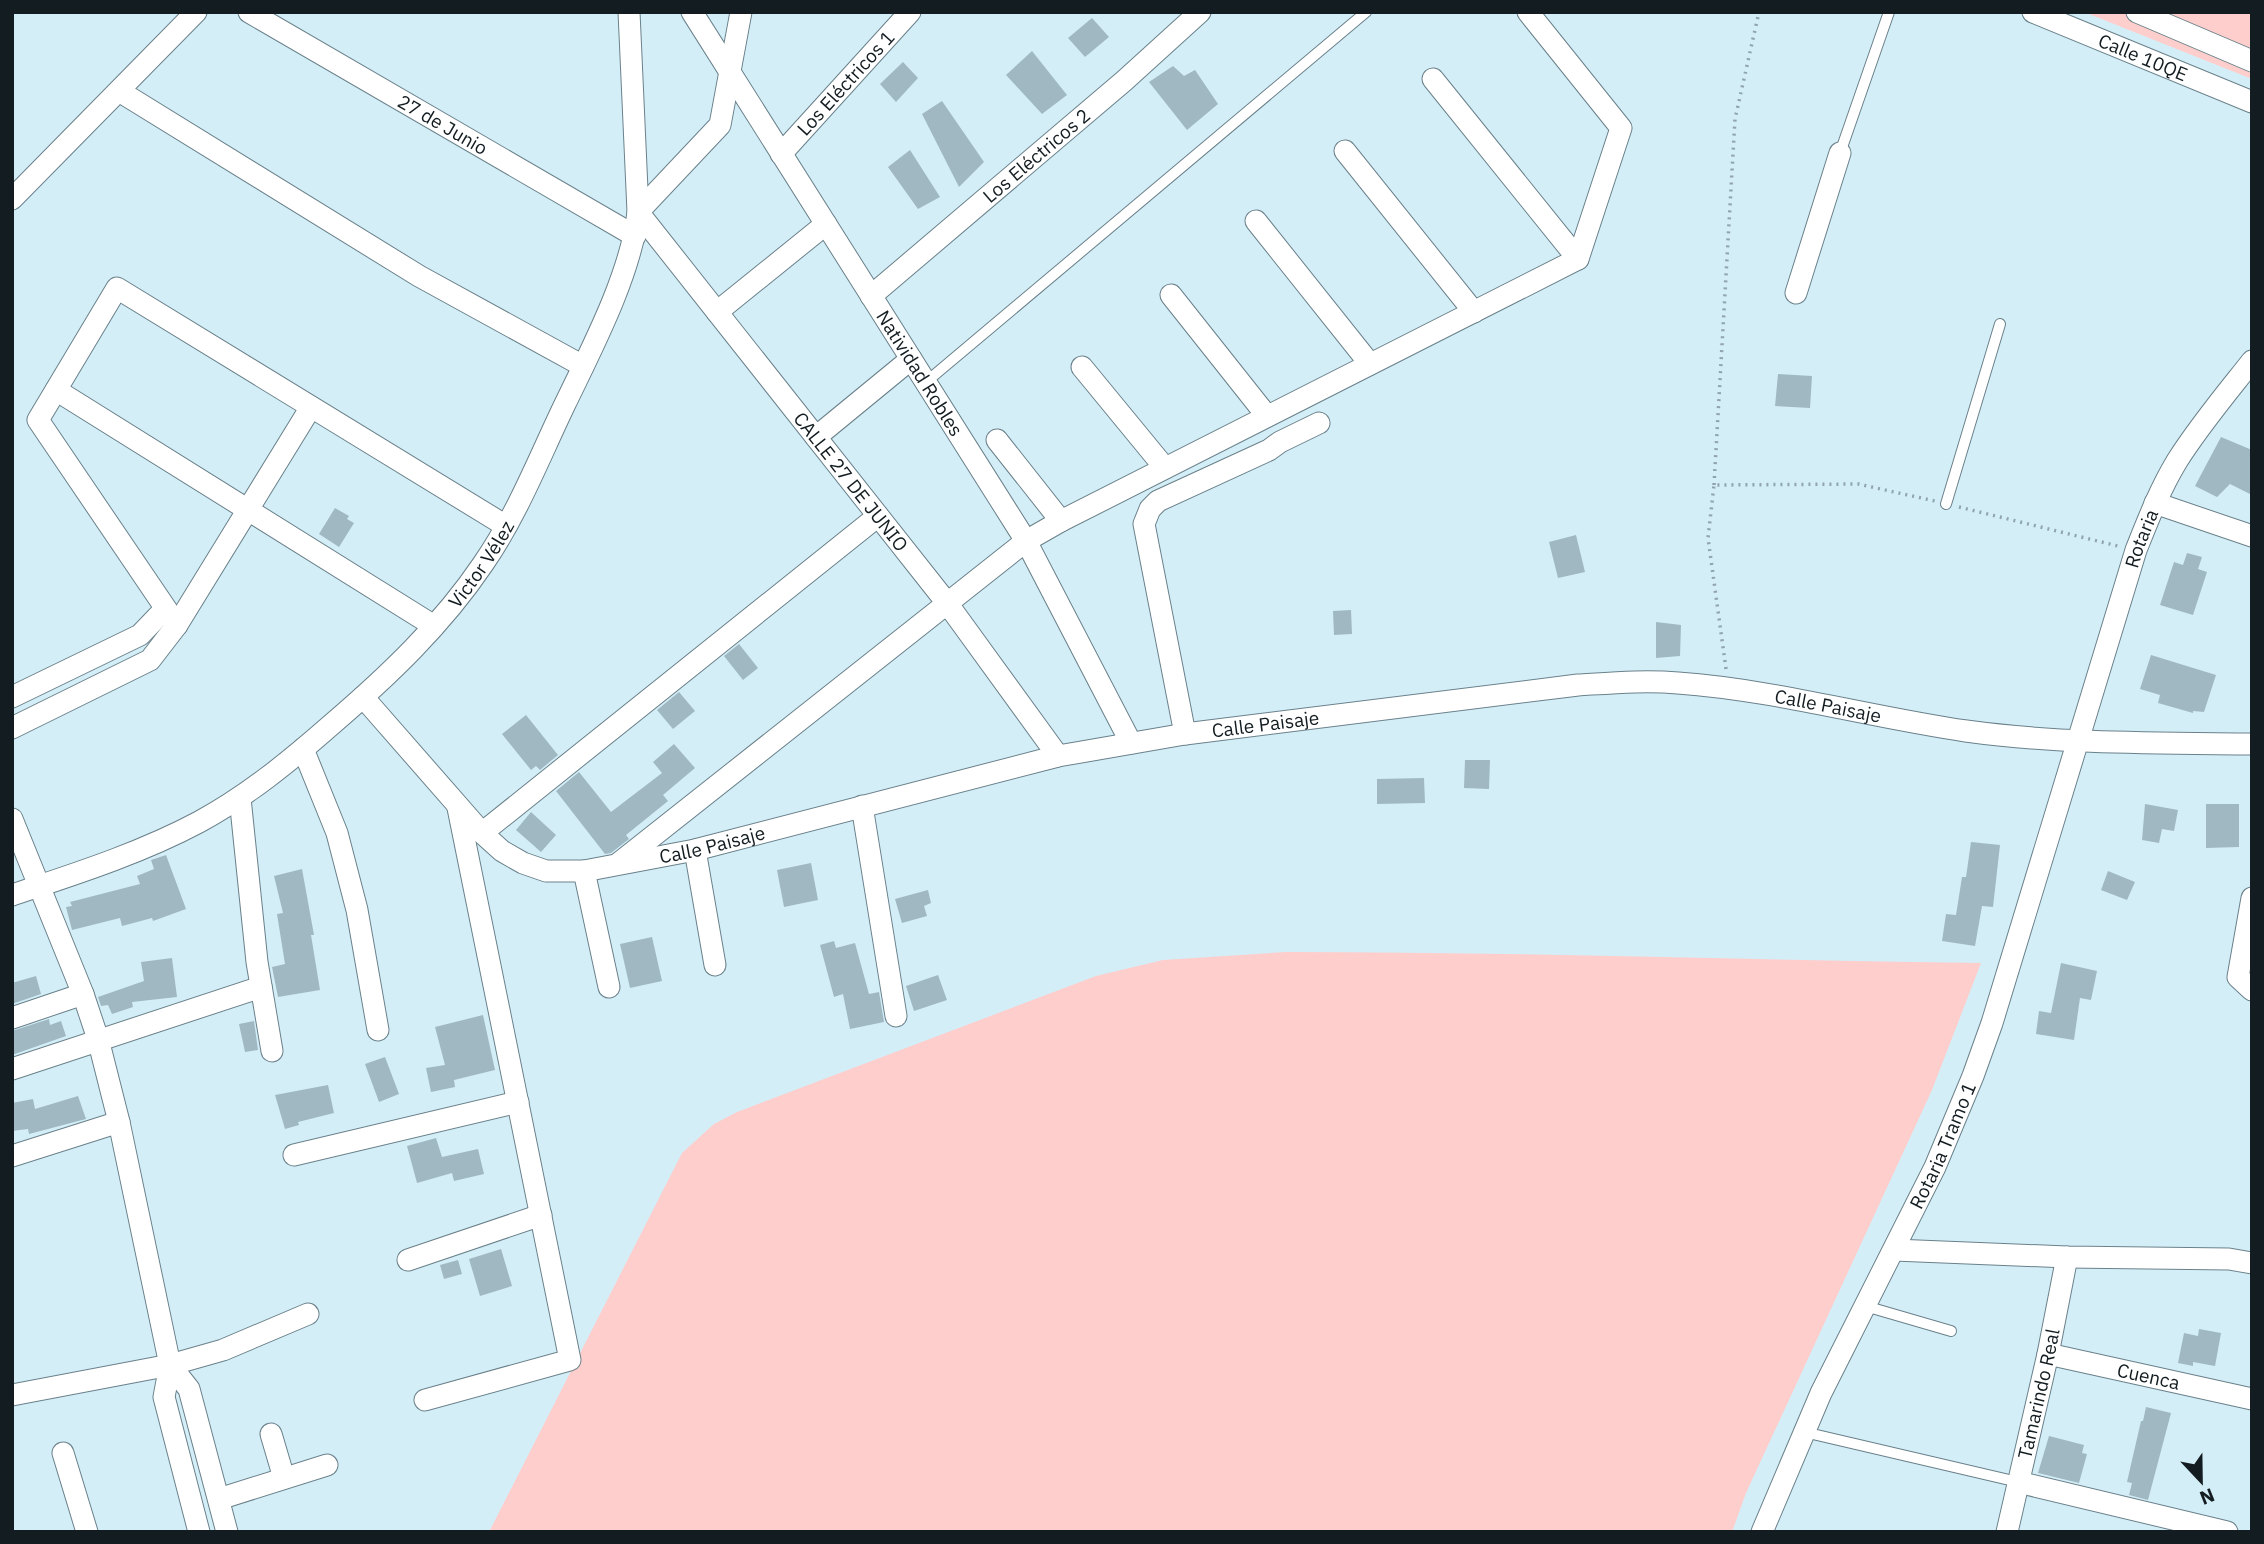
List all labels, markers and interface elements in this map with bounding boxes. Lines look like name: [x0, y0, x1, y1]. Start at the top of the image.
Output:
street label: Los Eléctricos 1: [792, 25, 899, 140]
street label: Calle 10QE: [2095, 28, 2191, 86]
street label: 27 de Junio: [393, 89, 492, 160]
street label: Los Eléctricos 2: [978, 103, 1095, 208]
street label: Natividad Robles: [871, 306, 969, 440]
street label: CALLE 27 DE JUNIO: [788, 407, 914, 556]
street label: Rotaria: [2119, 505, 2163, 571]
street label: Victor Vélez: [443, 516, 519, 613]
street label: Calle Paisaje: [1773, 684, 1883, 728]
street label: Calle Paisaje: [1210, 705, 1320, 743]
street label: Calle Paisaje: [657, 820, 768, 869]
street label: Rotaria Tramo 1: [1904, 1079, 1981, 1213]
street label: Tamarindo Real: [2012, 1326, 2065, 1461]
street label: Cuenca: [2115, 1358, 2182, 1395]
north arrow: [2166, 1446, 2236, 1516]
text: N: [2196, 1483, 2218, 1510]

